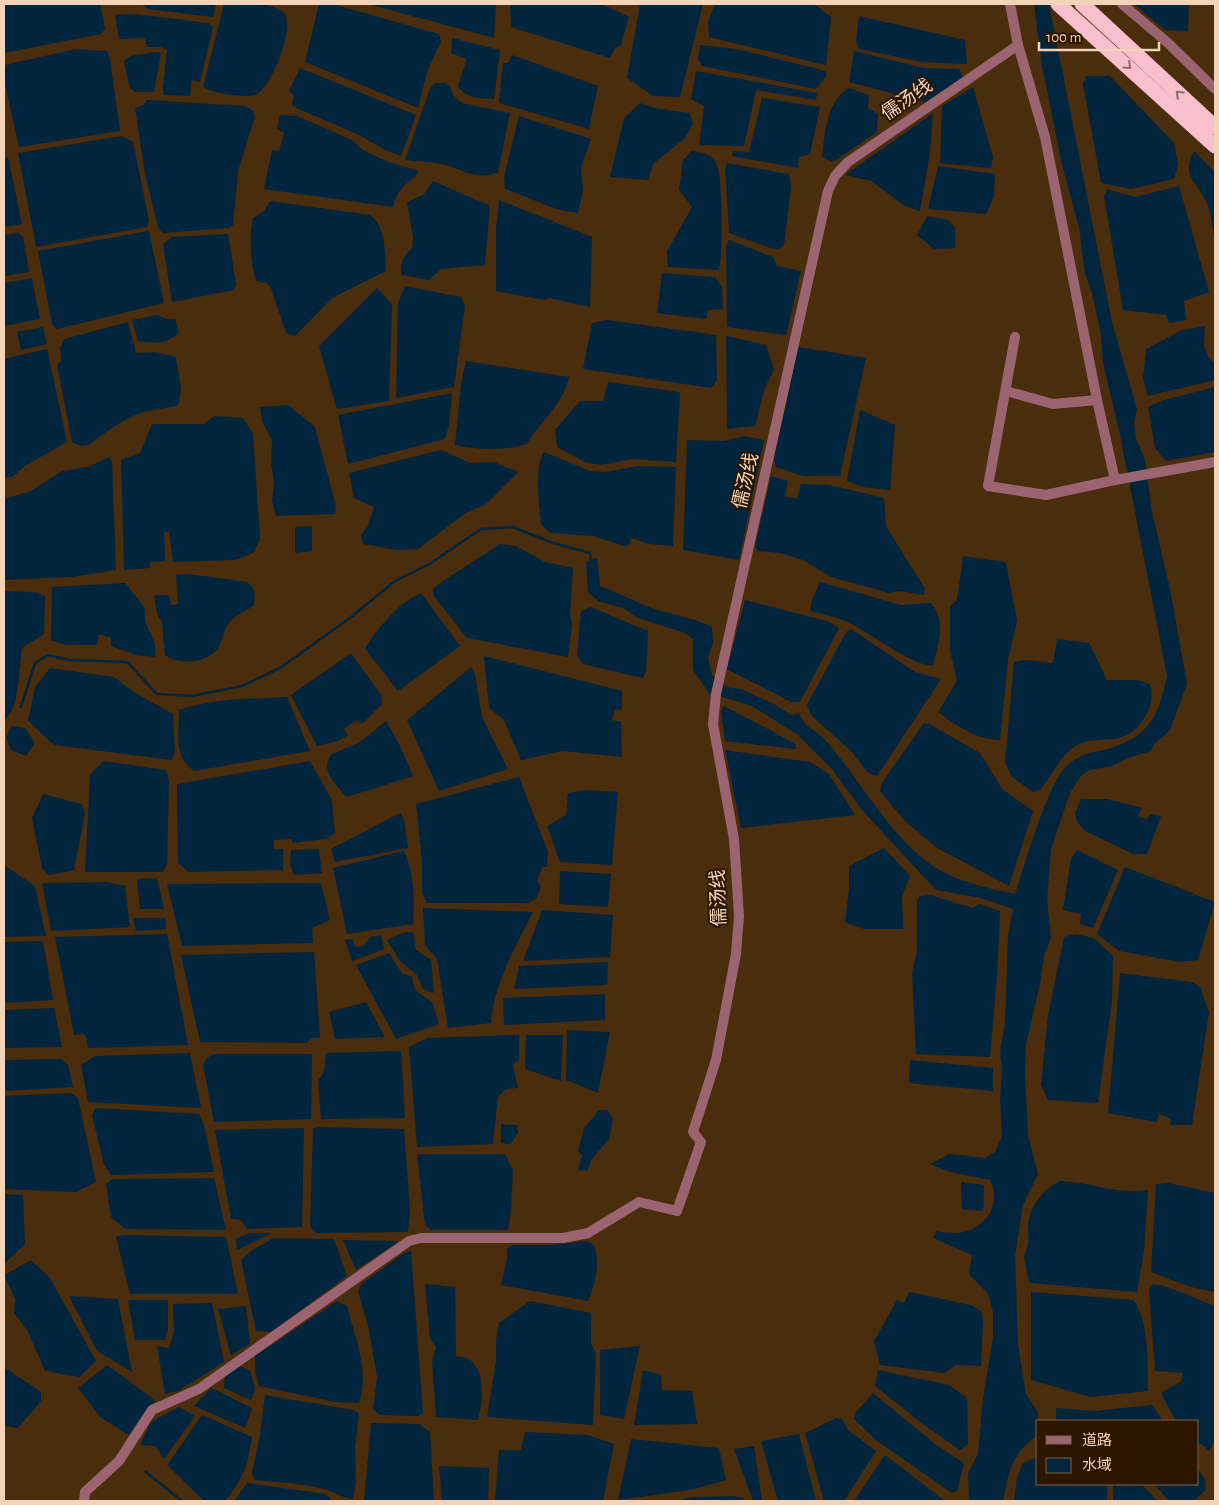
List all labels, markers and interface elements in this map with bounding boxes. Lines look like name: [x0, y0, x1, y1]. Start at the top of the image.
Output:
scale bar: [1039, 20, 1159, 52]
text: 100 m: [1046, 30, 1081, 45]
one-way arrow: [1122, 60, 1131, 69]
street label: 儒汤线: [878, 75, 936, 124]
one-way arrow: [1176, 90, 1185, 99]
street label: 儒汤线: [729, 451, 762, 511]
street label: 儒汤线: [708, 869, 729, 927]
legend: [1036, 1420, 1199, 1485]
text: 道路: [1082, 1432, 1112, 1448]
text: 水域: [1082, 1457, 1112, 1473]

